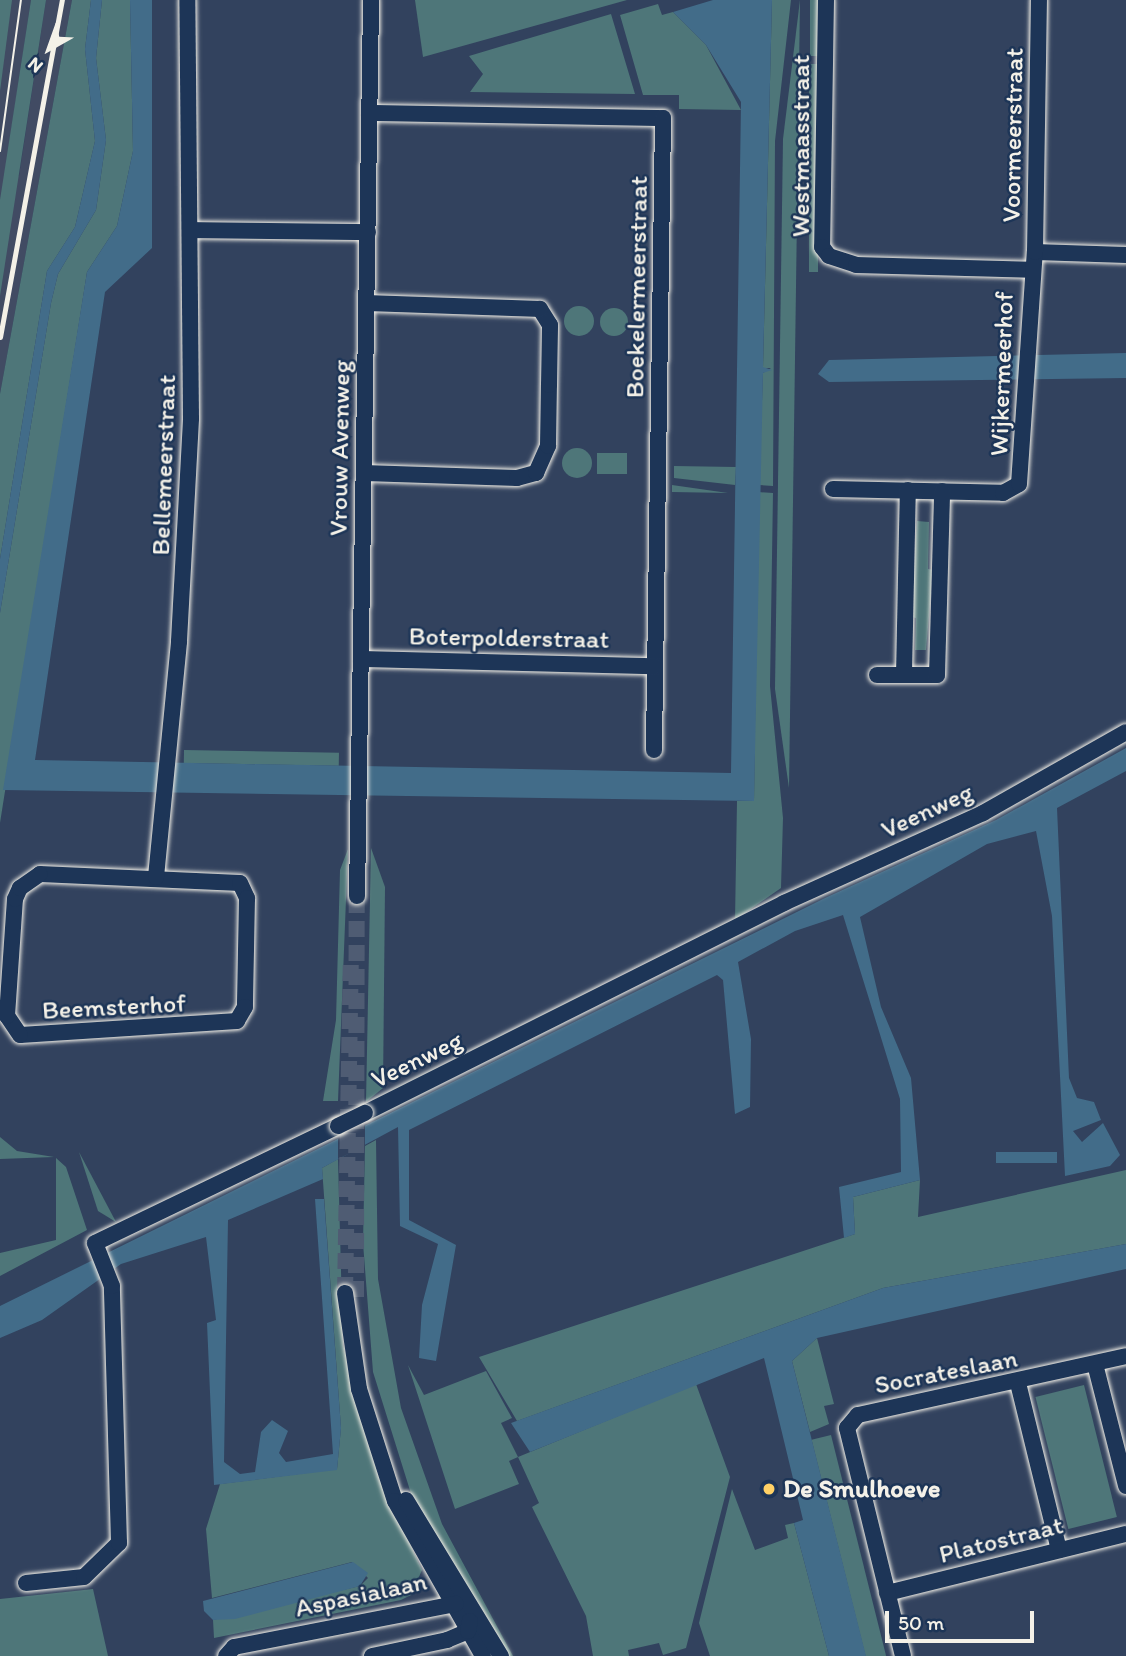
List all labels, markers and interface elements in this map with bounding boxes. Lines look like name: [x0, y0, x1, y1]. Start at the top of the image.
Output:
north arrow: [14, 14, 84, 84]
street label: Voormeerstraat: [996, 47, 1030, 223]
text: N: [23, 53, 47, 78]
street label: Westmaasstraat: [785, 55, 817, 237]
street label: Boekelermeerstraat: [619, 176, 655, 398]
street label: Wijkermeerhof: [984, 291, 1020, 457]
street label: Vrouw Avenweg: [323, 360, 357, 536]
street label: Bellemeerstraat: [145, 374, 183, 556]
street label: Boterpolderstraat: [408, 621, 610, 655]
street label: Veenweg: [876, 776, 978, 846]
street label: Beemsterhof: [41, 988, 187, 1026]
street label: Veenweg: [366, 1025, 468, 1095]
street label: Socrateslaan: [872, 1343, 1020, 1401]
place label: De Smulhoeve: [783, 1473, 941, 1505]
marker: De Smulhoeve: [761, 1481, 777, 1497]
street label: Platostraat: [936, 1510, 1066, 1570]
street label: Aspasialaan: [292, 1566, 430, 1624]
scale bar: [888, 1596, 1037, 1640]
text: 50 m: [898, 1610, 944, 1635]

